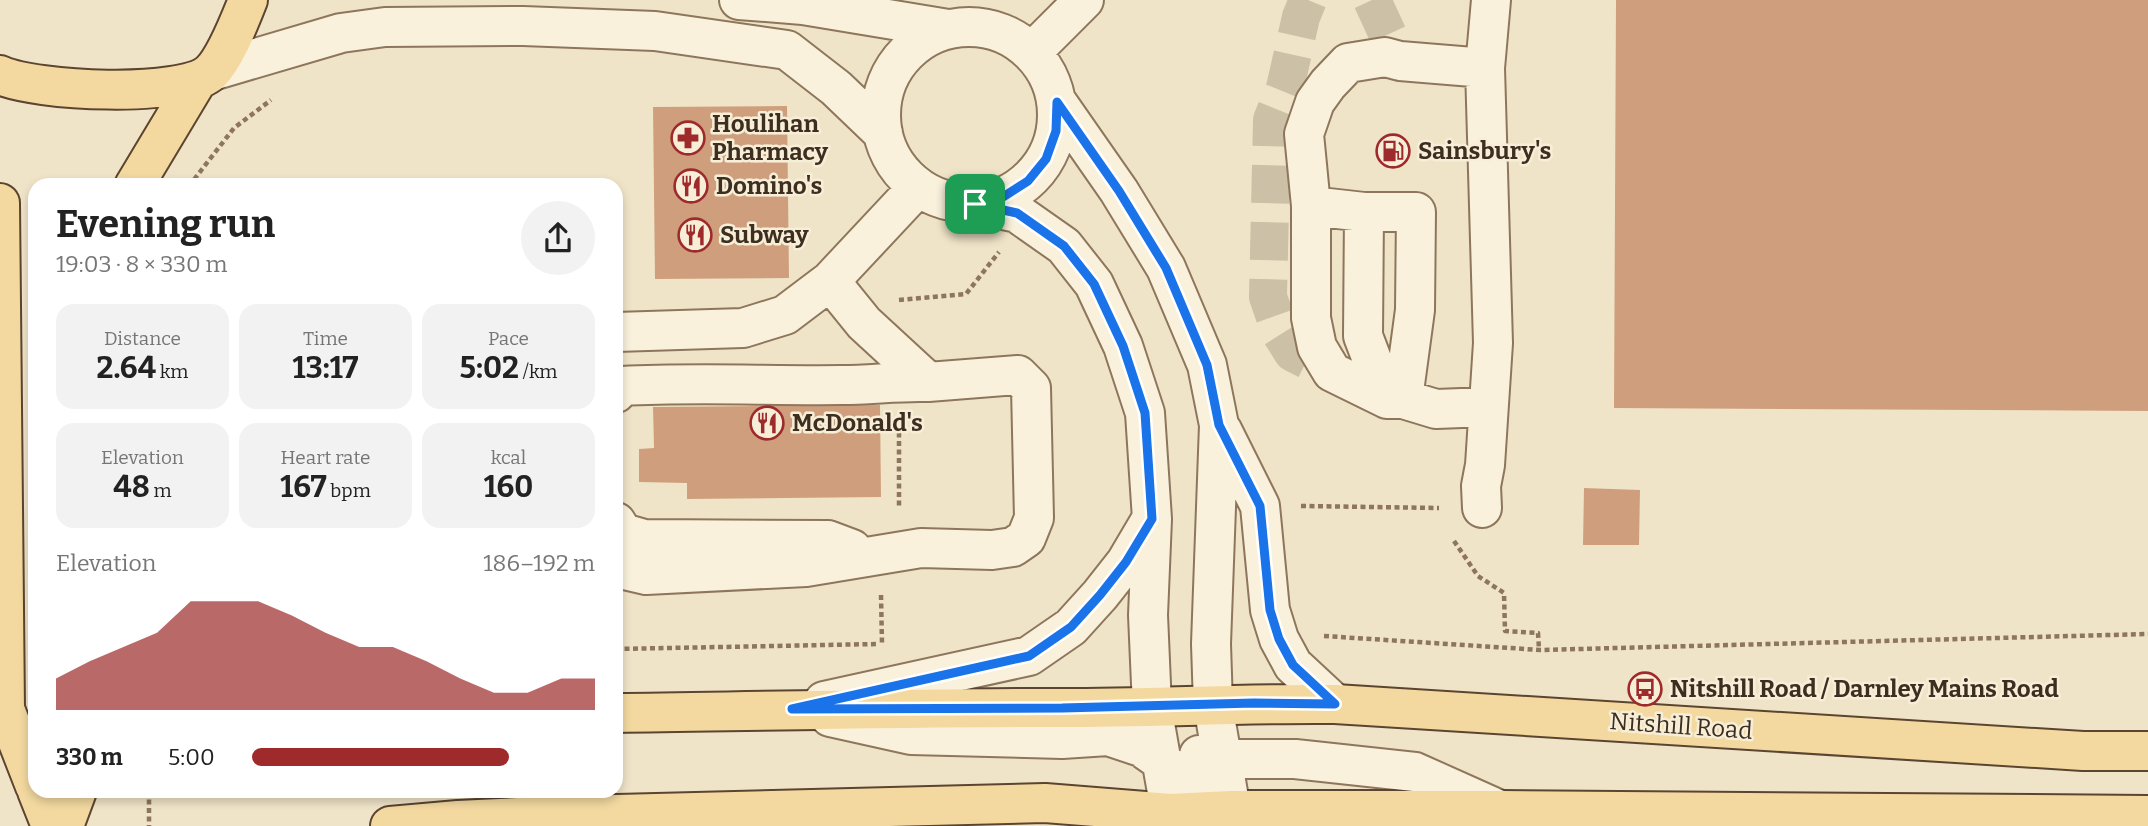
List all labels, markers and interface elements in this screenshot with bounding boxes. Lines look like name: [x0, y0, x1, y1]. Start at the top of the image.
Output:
place label: Houlihan Pharmacy: [712, 110, 829, 166]
pharmacy icon: Houlihan Pharmacy: [669, 119, 707, 157]
fuel station icon: Sainsbury's: [1374, 132, 1412, 170]
place label: Sainsbury's: [1418, 137, 1552, 165]
restaurant icon: Domino's: [672, 167, 710, 205]
place label: Domino's: [716, 172, 822, 200]
pin: [945, 174, 1005, 234]
icon: arrive: [956, 185, 994, 223]
text: Evening run: [56, 201, 275, 247]
button: share: [521, 201, 595, 275]
restaurant icon: Subway: [676, 216, 714, 254]
place label: Subway: [720, 221, 809, 249]
text: 19:03 · 8 × 330 m: [56, 250, 227, 278]
text: Distance: [104, 327, 181, 350]
text: Time: [303, 327, 348, 350]
text: Pace: [488, 327, 529, 350]
text: 2.64: [97, 350, 156, 386]
text: 13:17: [292, 350, 359, 386]
text: 5:02: [460, 350, 519, 386]
text: km: [156, 360, 188, 383]
text: /km: [519, 360, 557, 383]
restaurant icon: McDonald's: [748, 404, 786, 442]
place label: McDonald's: [792, 409, 923, 437]
text: Elevation: [101, 446, 184, 469]
text: Heart rate: [281, 446, 370, 469]
text: kcal: [491, 446, 526, 469]
text: 48: [113, 469, 150, 505]
text: 167: [280, 469, 327, 505]
text: 160: [484, 469, 533, 505]
text: m: [150, 479, 172, 502]
text: bpm: [327, 479, 371, 502]
text: Elevation: [56, 549, 156, 577]
text: 186–192 m: [483, 549, 595, 577]
bus stop icon: Nitshill Road / Darnley Mains Road: [1626, 670, 1664, 708]
place label: Nitshill Road / Darnley Mains Road: [1670, 675, 2059, 703]
street label: Nitshill Road: [1609, 707, 1753, 745]
text: 330 m: [56, 743, 123, 771]
text: 5:00: [168, 743, 215, 771]

